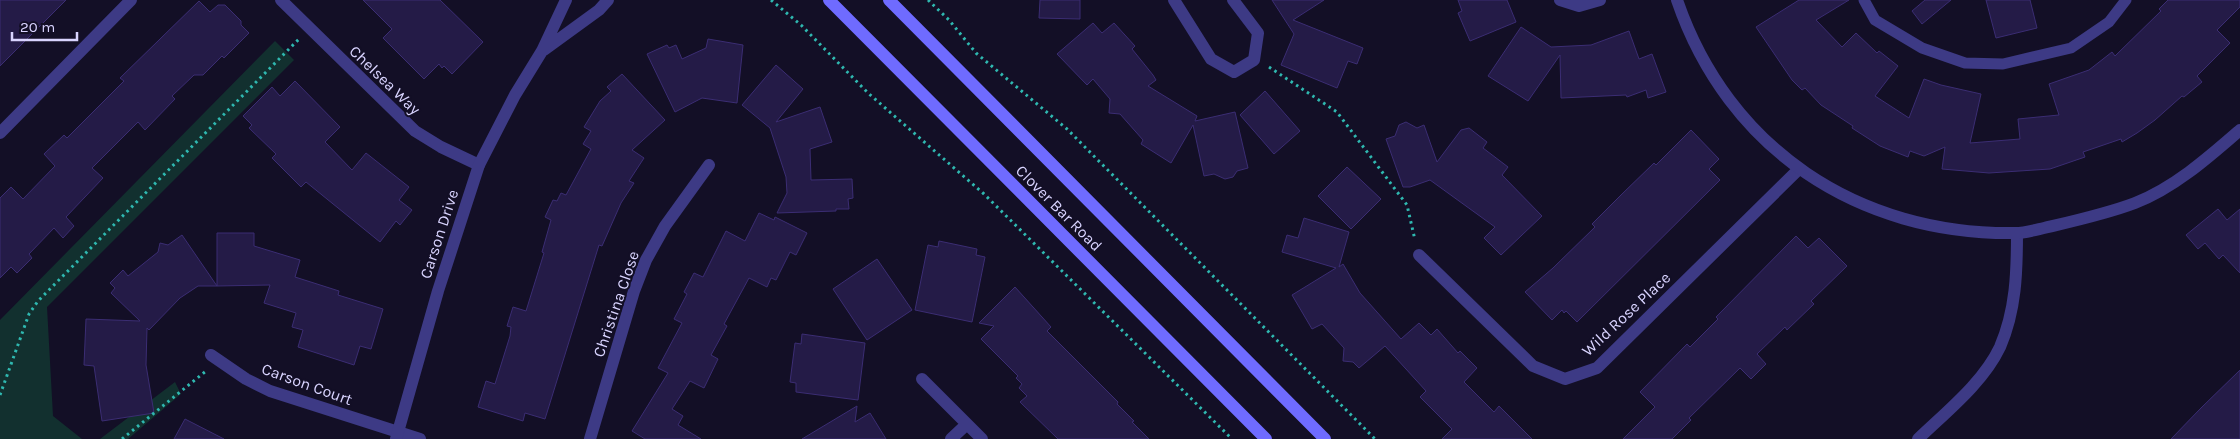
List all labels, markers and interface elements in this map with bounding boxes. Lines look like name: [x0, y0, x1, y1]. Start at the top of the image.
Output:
scale bar: [12, 10, 78, 42]
text: 20 m: [20, 18, 55, 36]
street label: Chelsea Way: [346, 41, 425, 119]
street label: Clover Bar Road: [1012, 161, 1106, 255]
street label: Carson Drive: [416, 187, 462, 281]
street label: Christina Close: [589, 248, 643, 360]
street label: Wild Rose Place: [1578, 268, 1674, 360]
street label: Carson Court: [259, 359, 355, 409]

